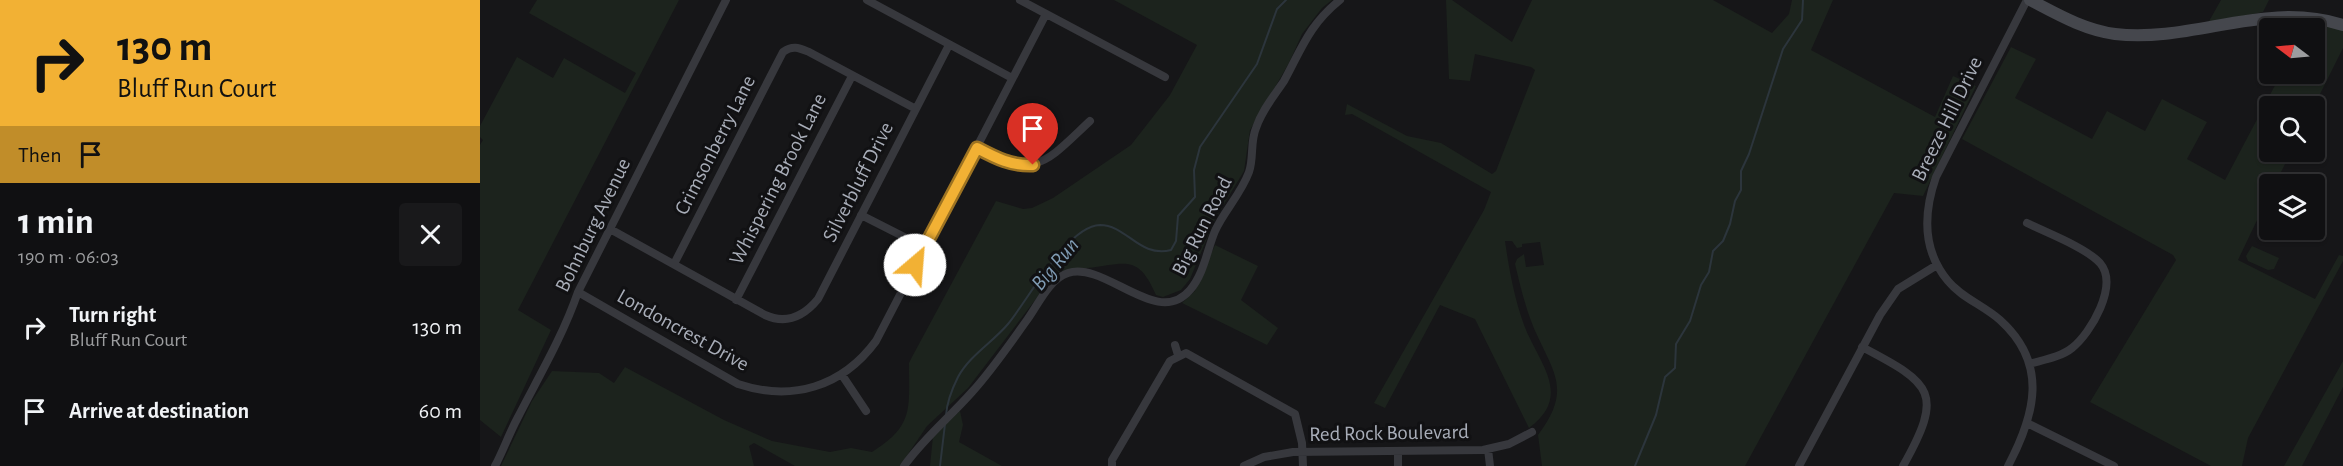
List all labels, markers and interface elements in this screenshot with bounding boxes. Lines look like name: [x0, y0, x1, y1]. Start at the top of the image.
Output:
north arrow: [2259, 18, 2325, 84]
map controls: [2259, 18, 2325, 240]
icon: right: [18, 24, 96, 102]
text: 130 m: [117, 26, 212, 68]
street label: Breeze Hill Drive: [1908, 53, 1986, 185]
street label: Crimsonberry Lane: [671, 72, 759, 218]
text: Bluff Run Court: [117, 75, 276, 102]
street label: Whispering Brook Lane: [726, 90, 830, 268]
button: search: [2259, 96, 2325, 162]
pin: [1007, 103, 1058, 165]
icon: arrive: [1016, 112, 1049, 145]
street label: Silverbluff Drive: [819, 119, 897, 245]
icon: arrive: [74, 138, 107, 171]
text: Then: [18, 144, 62, 166]
street label: Bohnburg Avenue: [552, 155, 634, 295]
street label: Big Run Road: [1168, 173, 1236, 279]
button: layers: [2259, 174, 2325, 240]
button: close: [399, 203, 462, 266]
text: 1 min: [18, 204, 94, 240]
position arrow: [883, 233, 947, 297]
water label: Big Run: [1027, 234, 1083, 294]
text: 190 m · 06:03: [18, 247, 119, 267]
street label: Londoncrest Drive: [614, 285, 752, 375]
text: Turn right: [69, 304, 156, 326]
icon: right: [18, 311, 51, 344]
text: 130 m: [413, 316, 462, 338]
text: Bluff Run Court: [69, 330, 187, 350]
icon: arrive: [18, 395, 51, 428]
text: Arrive at destination: [69, 400, 249, 422]
text: 60 m: [419, 400, 462, 422]
street label: Red Rock Boulevard: [1309, 421, 1469, 445]

